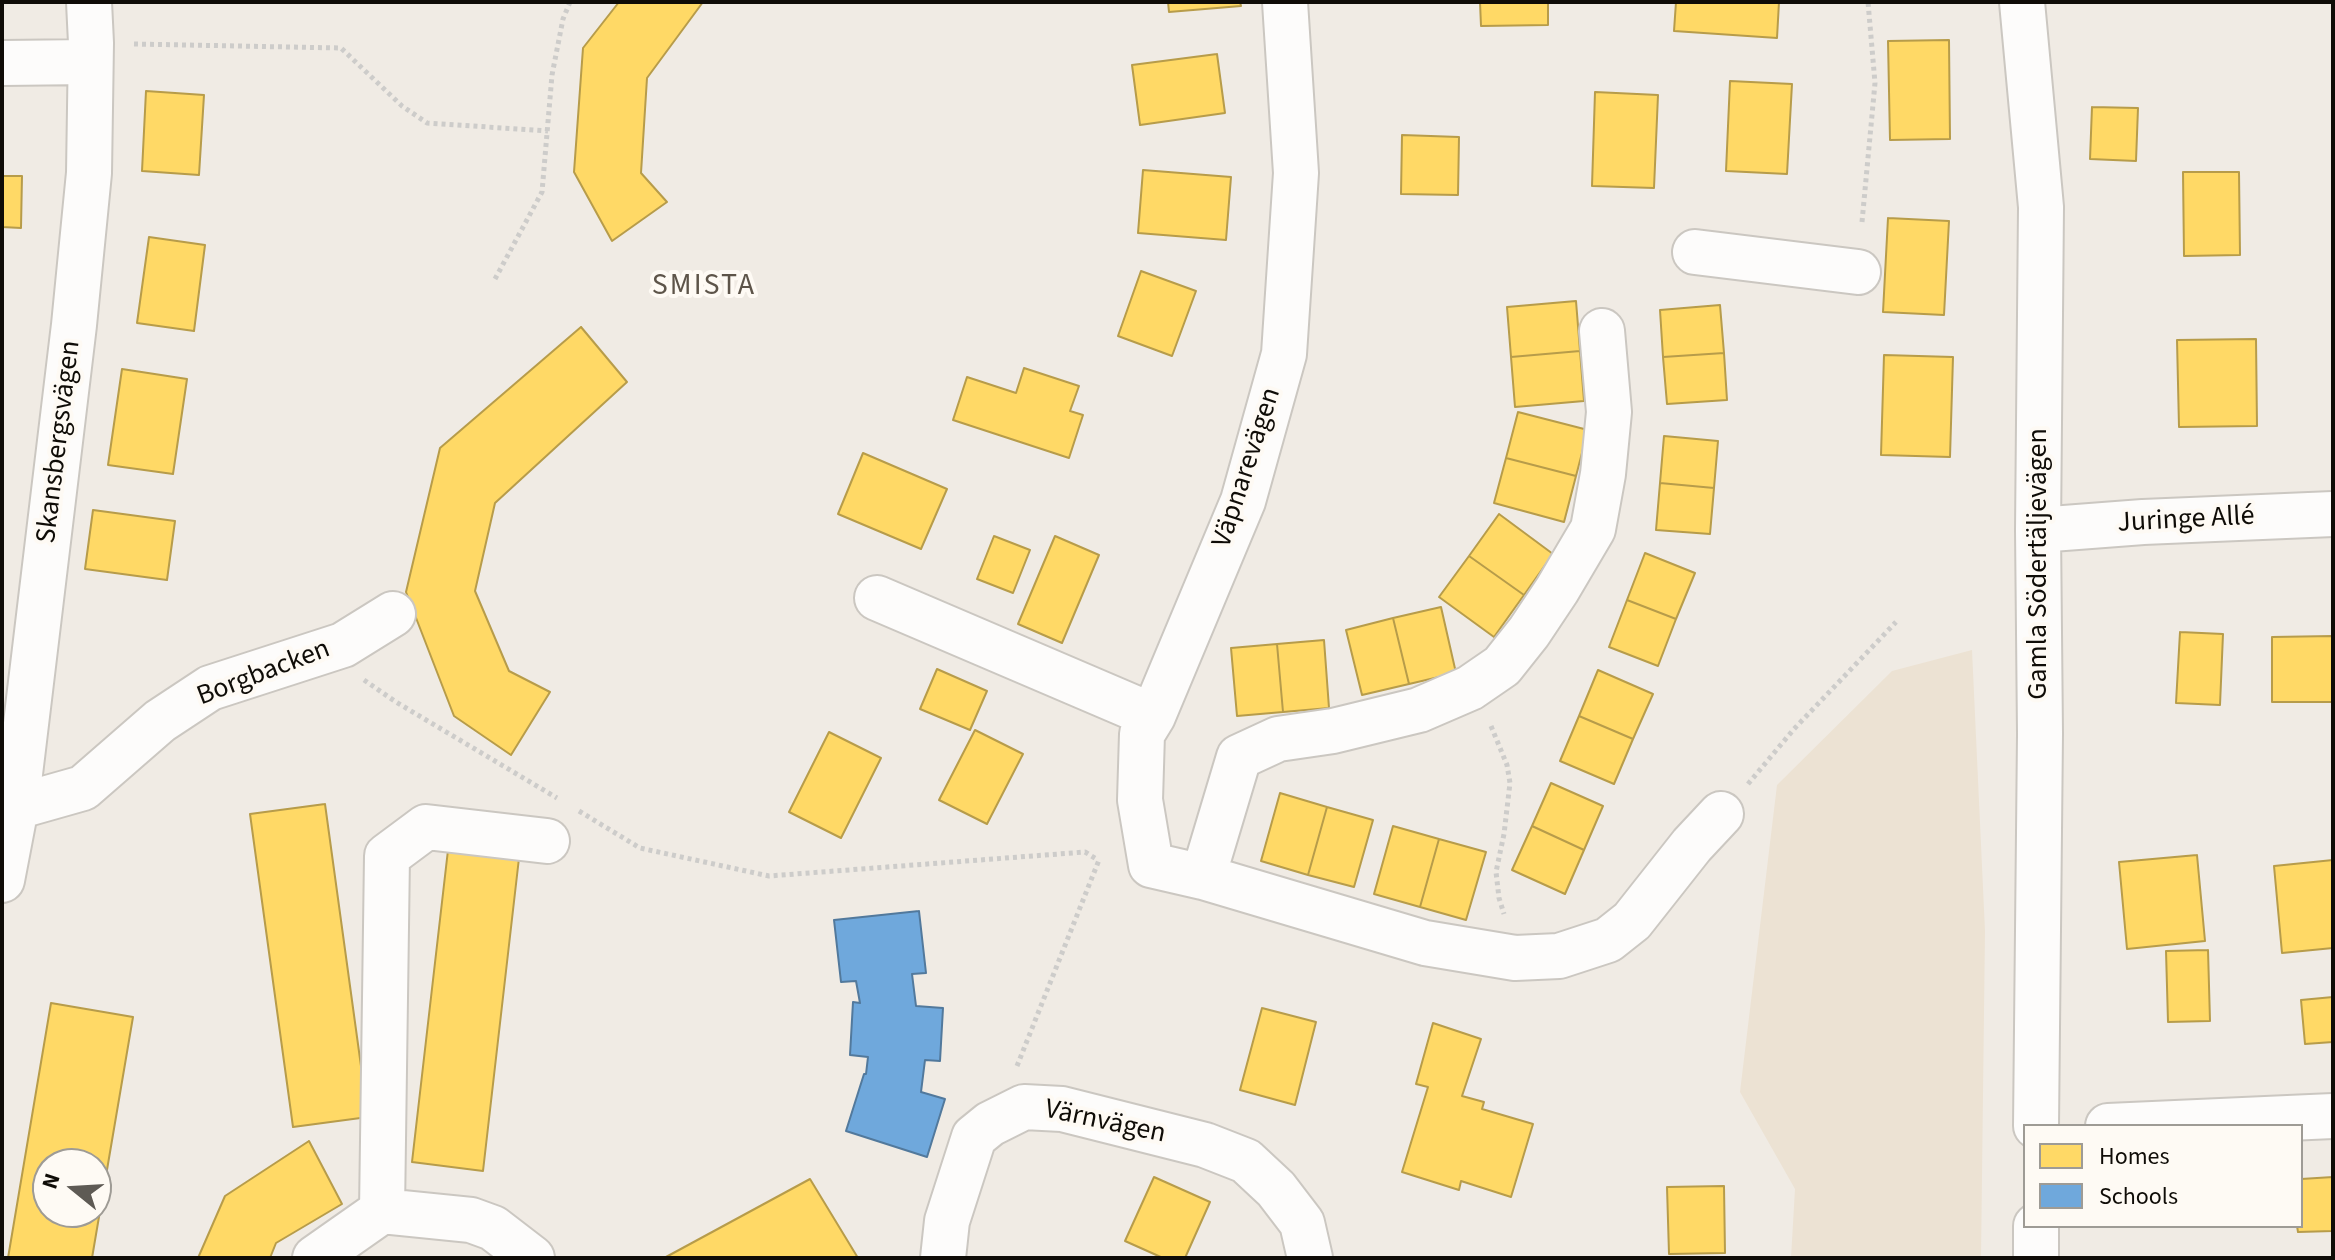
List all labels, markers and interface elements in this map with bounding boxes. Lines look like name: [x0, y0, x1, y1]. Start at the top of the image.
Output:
district label: SMISTA: [652, 269, 756, 305]
street label: Skansbergsvägen: [31, 339, 89, 545]
street label: Väpnarevägen: [1206, 384, 1290, 552]
street label: Gamla Södertäljevägen: [2023, 428, 2057, 700]
street label: Juringe Allé: [2117, 501, 2255, 541]
street label: Borgbacken: [193, 633, 335, 715]
street label: Värnvägen: [1042, 1094, 1168, 1152]
legend: [2023, 1124, 2303, 1228]
text: Homes: [2099, 1139, 2170, 1174]
north arrow: [32, 1148, 112, 1228]
text: N: [34, 1169, 69, 1193]
text: Schools: [2099, 1179, 2178, 1214]

